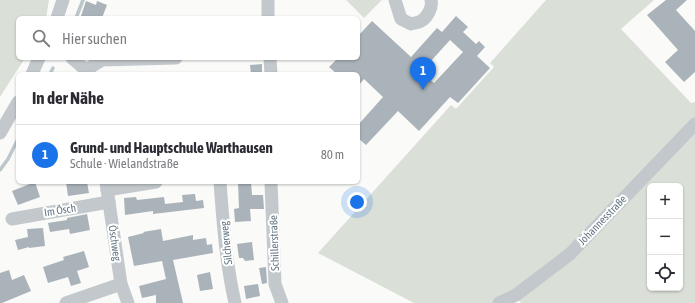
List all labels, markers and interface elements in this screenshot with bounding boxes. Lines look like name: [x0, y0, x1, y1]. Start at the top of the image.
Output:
search box: [16, 16, 360, 60]
icon: search: [30, 27, 52, 49]
text: Hier suchen: [62, 30, 127, 47]
pin: 1: [410, 57, 436, 90]
text: In der Nähe: [32, 88, 104, 108]
text: Grund- und Hauptschule Warthausen: [70, 139, 273, 156]
text: 1: [42, 147, 48, 162]
text: 80 m: [321, 147, 344, 162]
text: Schule · Wielandstraße: [70, 156, 179, 171]
map controls: [647, 183, 683, 291]
button: +: [647, 183, 683, 219]
your location: [347, 192, 367, 212]
street label: Johannesstraße: [575, 193, 629, 247]
street label: Im Ösch: [43, 202, 77, 218]
street label: Schillerstraße: [267, 215, 281, 271]
button: −: [647, 219, 683, 255]
street label: Silcherweg: [218, 220, 234, 265]
street label: Öschweg: [107, 224, 123, 262]
button: locate: [647, 255, 683, 291]

